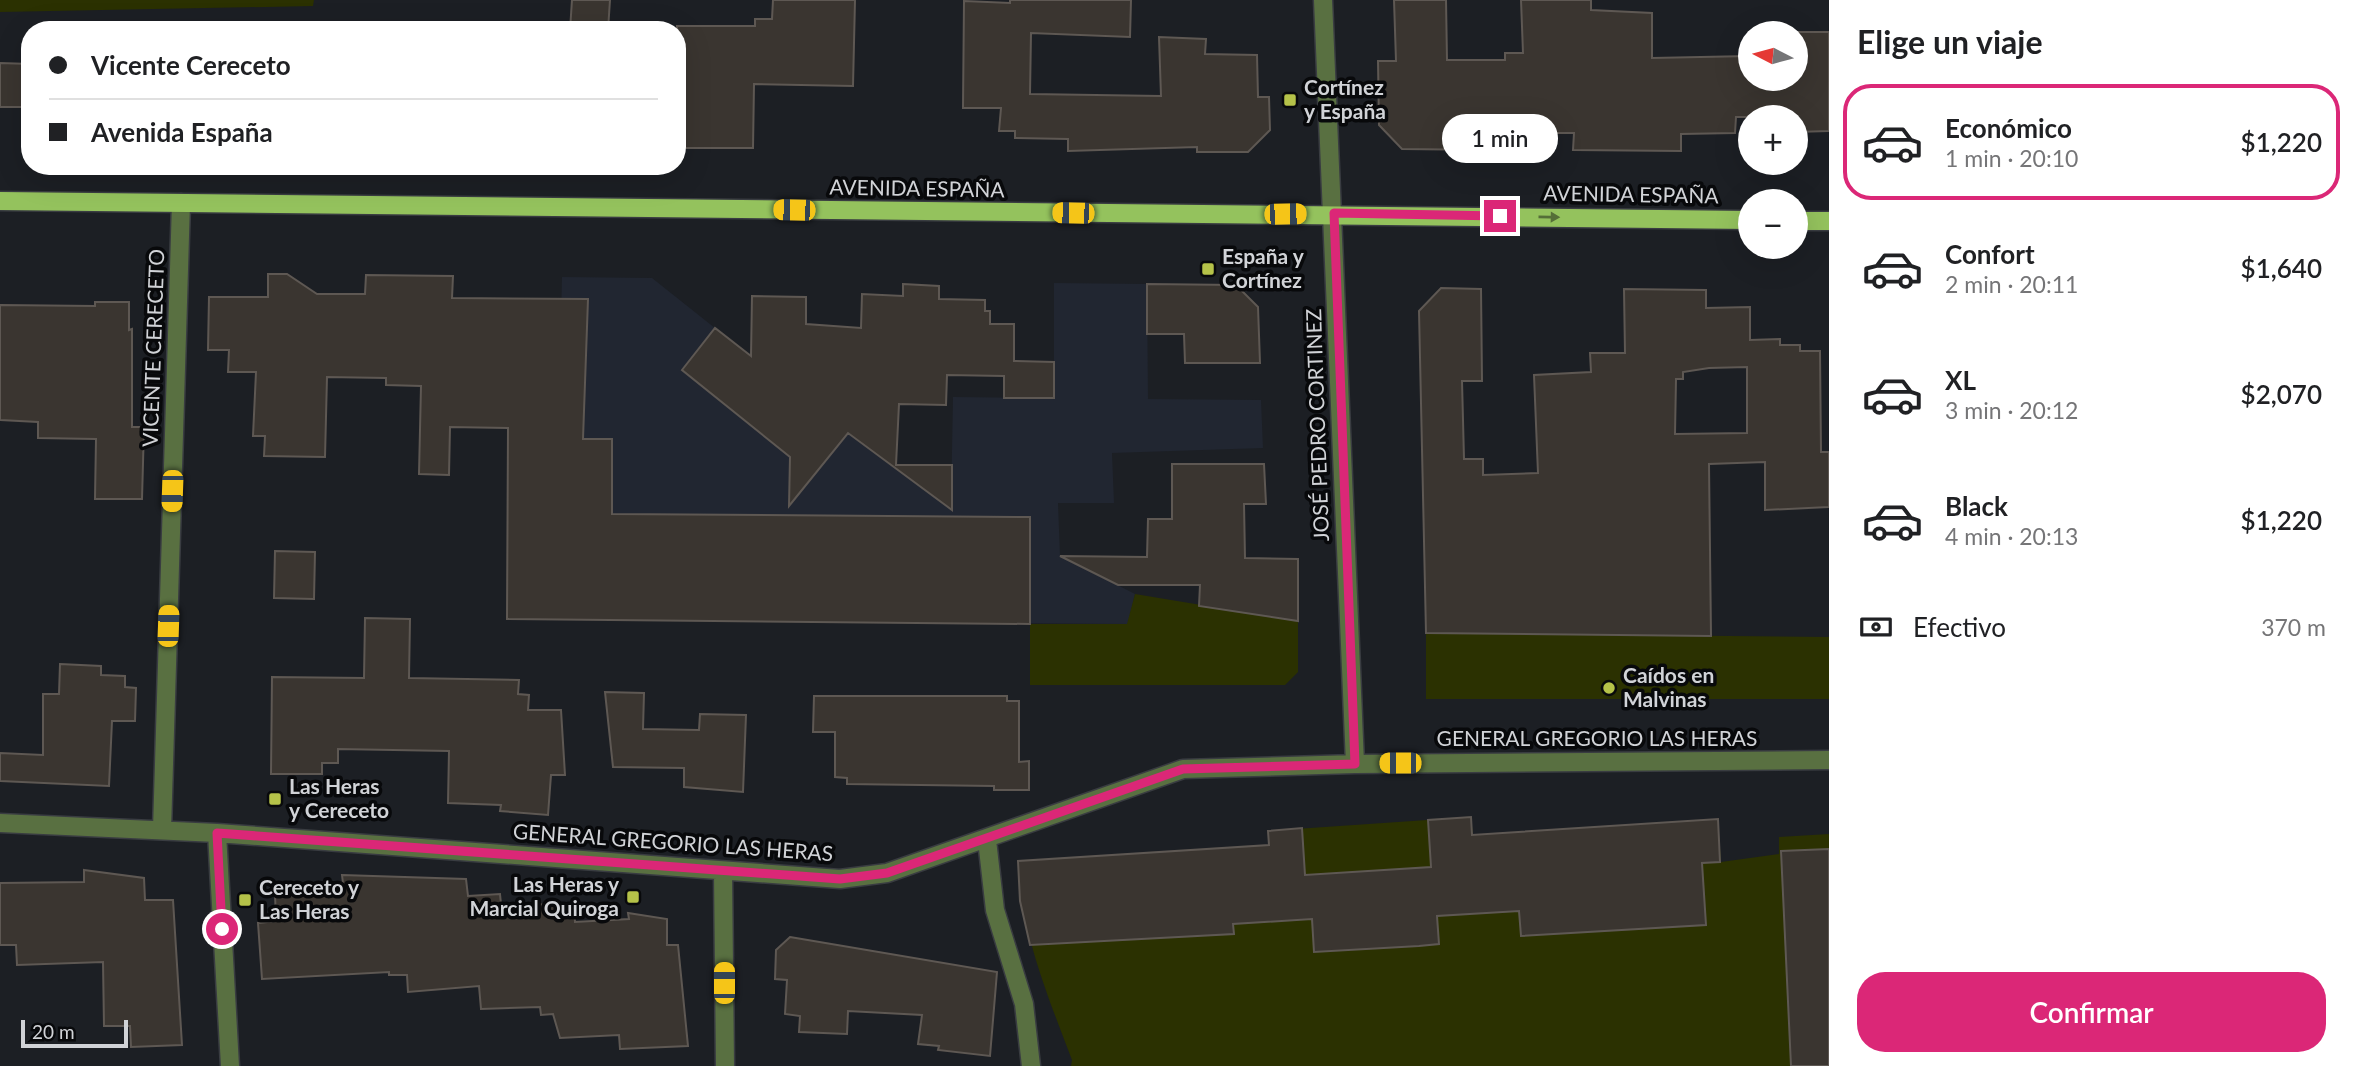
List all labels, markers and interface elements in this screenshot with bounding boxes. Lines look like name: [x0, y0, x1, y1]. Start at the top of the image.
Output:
north arrow: [1738, 21, 1808, 91]
map controls: [1738, 21, 1808, 259]
text: Elige un viaje: [1857, 22, 2042, 61]
text: Vicente Cereceto: [91, 49, 291, 81]
place label: Cortínez y España: [1304, 74, 1386, 123]
marker: Cortínez y España: [1282, 92, 1298, 108]
button: +: [1738, 105, 1808, 175]
icon: car: [1861, 111, 1924, 174]
text: Económico: [1945, 112, 2072, 144]
callout: 1 min: [1442, 114, 1558, 164]
text: Avenida España: [91, 116, 273, 148]
text: 1 min: [1472, 124, 1528, 152]
text: $1,220: [2241, 126, 2322, 158]
text: 1 min · 20:10: [1945, 144, 2078, 172]
street label: AVENIDA ESPAÑA: [829, 173, 1006, 202]
street label: AVENIDA ESPAÑA: [1543, 179, 1720, 208]
button: −: [1738, 189, 1808, 259]
car: [773, 199, 816, 221]
route end: [1484, 200, 1516, 232]
car: [1052, 202, 1095, 224]
car: [1264, 203, 1307, 225]
one-way arrow: [1538, 211, 1560, 223]
icon: car: [1861, 237, 1924, 300]
text: Confort: [1945, 238, 2035, 270]
place label: España y Cortínez: [1222, 243, 1305, 292]
street label: VICENTE CERECETO: [137, 249, 168, 447]
text: $1,640: [2241, 252, 2322, 284]
marker: España y Cortínez: [1200, 261, 1216, 277]
text: 2 min · 20:11: [1945, 270, 2078, 298]
street label: JOSÉ PEDRO CORTINEZ: [1300, 308, 1333, 542]
icon: car: [1861, 363, 1924, 426]
text: XL: [1945, 364, 1976, 396]
text: $2,070: [2241, 378, 2322, 410]
text: 3 min · 20:12: [1945, 396, 2078, 424]
car: [161, 470, 184, 512]
icon: car: [1861, 489, 1924, 552]
text: Black: [1945, 490, 2008, 522]
text: $1,220: [2241, 504, 2322, 536]
text: 4 min · 20:13: [1945, 522, 2078, 550]
car: [157, 605, 180, 647]
icon: cash: [1857, 608, 1895, 646]
text: Efectivo: [1913, 611, 2006, 643]
text: 370 m: [2261, 613, 2326, 641]
place label: Caídos en Malvinas: [1623, 662, 1714, 711]
marker: Caídos en Malvinas: [1601, 680, 1617, 696]
street label: GENERAL GREGORIO LAS HERAS: [1437, 725, 1757, 750]
car: [1380, 753, 1422, 774]
place label: Las Heras y Cereceto: [289, 773, 389, 822]
marker: Las Heras y Cereceto: [267, 791, 283, 807]
street label: GENERAL GREGORIO LAS HERAS: [512, 818, 834, 865]
place label: Las Heras y Marcial Quiroga: [470, 871, 620, 920]
place label: Cereceto y Las Heras: [259, 874, 360, 923]
marker: Las Heras y Marcial Quiroga: [625, 889, 641, 905]
marker: Cereceto y Las Heras: [237, 892, 253, 908]
route start: [206, 913, 238, 945]
car: [714, 962, 735, 1004]
button: Confirmar: [1857, 972, 2326, 1052]
scale bar: [21, 1017, 128, 1049]
text: 20 m: [32, 1020, 75, 1043]

